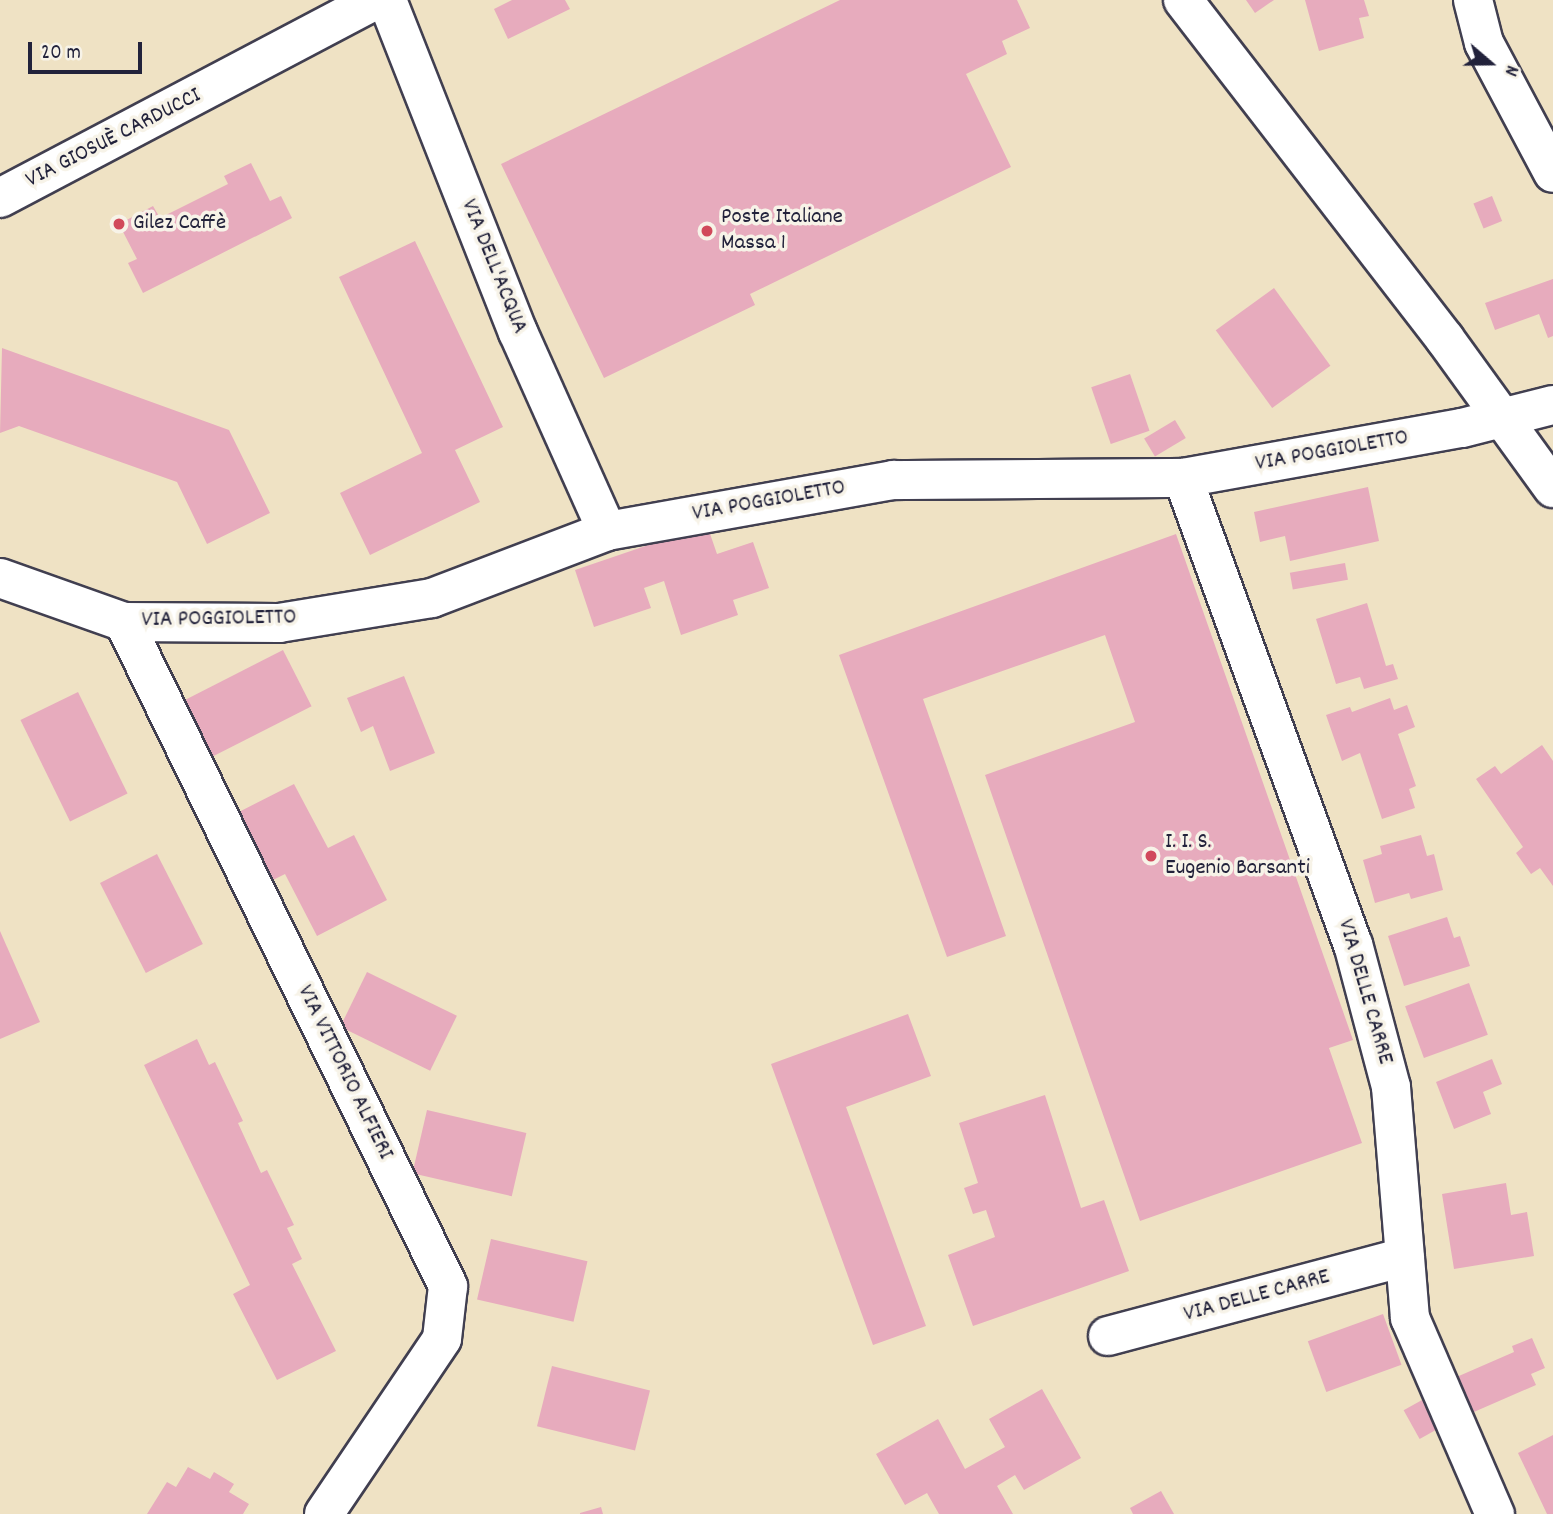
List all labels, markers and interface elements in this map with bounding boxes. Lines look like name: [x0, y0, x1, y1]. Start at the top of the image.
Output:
scale bar: [32, 28, 145, 72]
north arrow: [1455, 28, 1525, 98]
text: 20 m: [41, 39, 81, 69]
text: N: [1496, 61, 1524, 79]
street label: VIA GIOSUÈ CARDUCCI: [22, 83, 206, 195]
street label: VIA DELL'ACQUA: [453, 196, 533, 338]
place label: Poste Italiane Massa 1: [721, 204, 843, 258]
place label: Gilez Caffè: [133, 210, 226, 238]
marker: Gilez Caffè: [111, 216, 127, 232]
marker: Poste Italiane Massa 1: [699, 223, 715, 239]
street label: VIA POGGIOLETTO: [1253, 425, 1411, 479]
street label: VIA POGGIOLETTO: [690, 475, 848, 529]
street label: VIA POGGIOLETTO: [141, 605, 297, 635]
place label: I. I. S. Eugenio Barsanti: [1165, 829, 1310, 883]
marker: I. I. S. Eugenio Barsanti: [1143, 848, 1159, 864]
street label: VIA DELLE CARRE: [1330, 916, 1398, 1068]
street label: VIA VITTORIO ALFIERI: [290, 981, 398, 1165]
street label: VIA DELLE CARRE: [1181, 1264, 1333, 1330]

